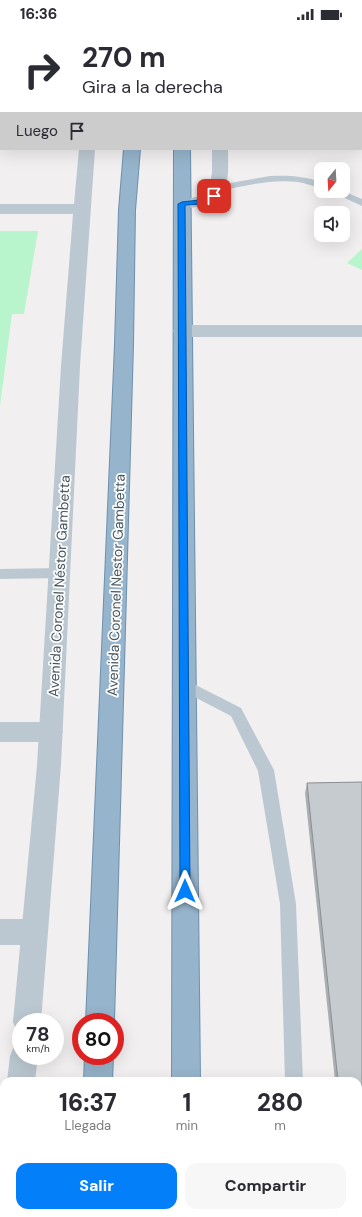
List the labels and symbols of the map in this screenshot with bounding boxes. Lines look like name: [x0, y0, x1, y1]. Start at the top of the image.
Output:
north arrow: [314, 162, 350, 198]
pin: [197, 179, 231, 213]
street label: Avenida Coronel Nestor Gambetta: [103, 474, 129, 696]
street label: Avenida Coronel Néstor Gambetta: [44, 475, 74, 697]
position arrow: [164, 870, 206, 912]
speed limit sign: 80: [72, 1013, 124, 1065]

